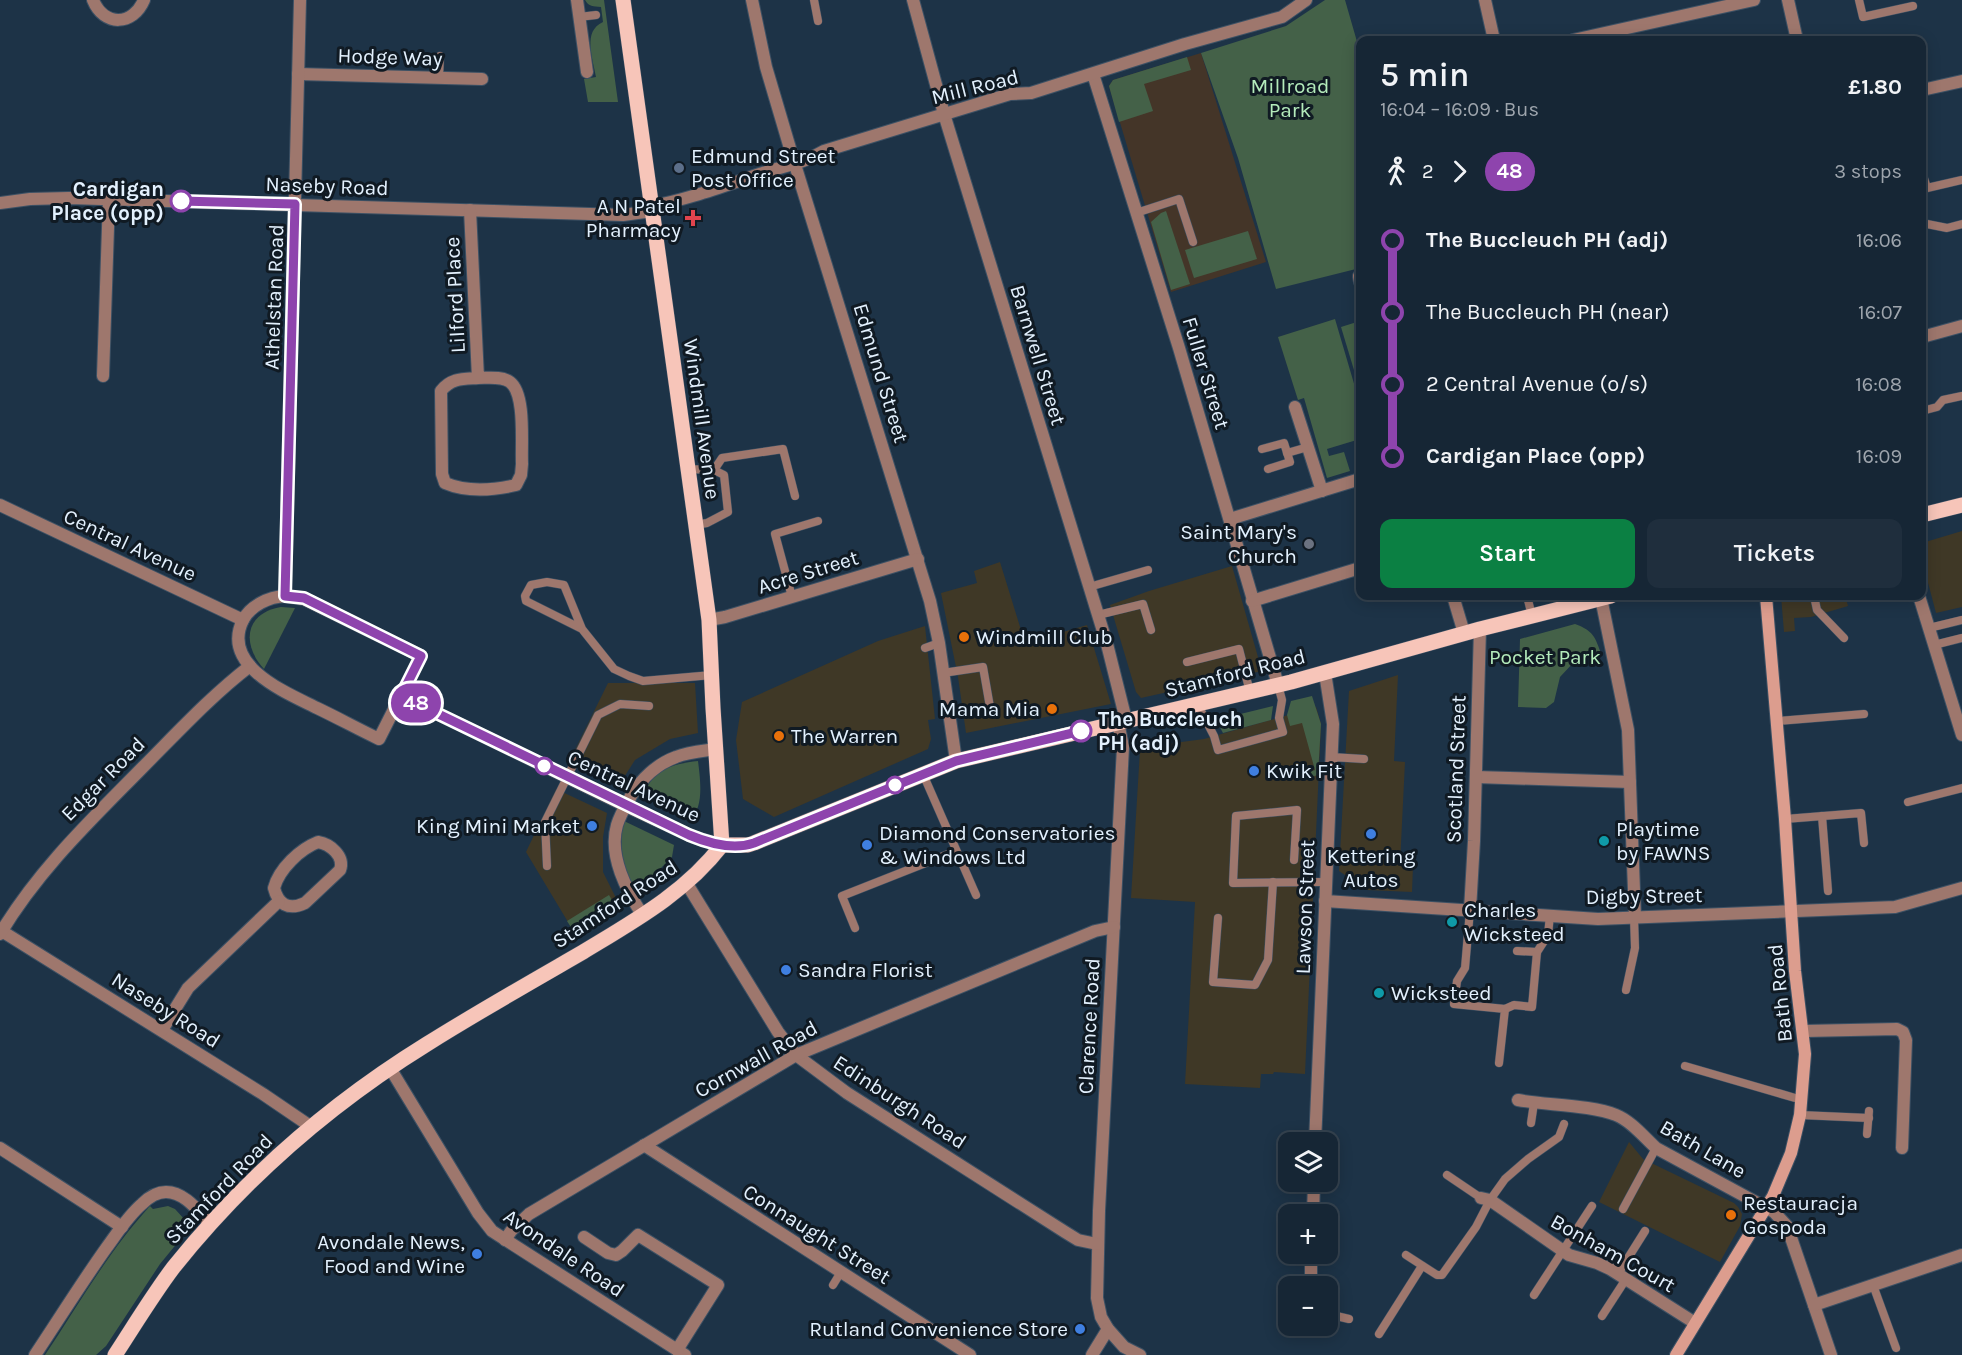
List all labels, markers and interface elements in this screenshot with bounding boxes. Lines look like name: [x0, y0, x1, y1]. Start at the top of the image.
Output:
street label: Hodge Way: [337, 43, 443, 71]
text: 5 min: [1380, 56, 1469, 94]
street label: Mill Road: [929, 65, 1021, 109]
park label: Millroad Park: [1251, 74, 1329, 122]
text: £1.80: [1848, 74, 1902, 100]
text: 16:04 – 16:09 · Bus: [1380, 98, 1539, 121]
place label: Edmund Street Post Office: [691, 144, 835, 192]
icon: walk: [1380, 155, 1413, 188]
icon: forward: [1443, 155, 1476, 188]
text: 48: [1497, 159, 1523, 183]
text: 2: [1422, 160, 1434, 183]
text: 3 stops: [1834, 160, 1902, 183]
marker: Edmund Street Post Office: [672, 161, 686, 175]
street label: Naseby Road: [265, 172, 389, 200]
place label: Cardigan Place (opp): [51, 177, 164, 225]
marker: Cardigan Place (opp): [170, 190, 192, 212]
place label: A N Patel Pharmacy: [586, 194, 681, 242]
marker: A N Patel Pharmacy: [686, 211, 700, 225]
street label: Athelstan Road: [259, 224, 289, 370]
text: The Buccleuch PH (adj): [1426, 227, 1668, 253]
text: 16:06: [1856, 229, 1902, 252]
street label: Lilford Place: [440, 236, 470, 354]
street label: Barnwell Street: [1005, 282, 1071, 428]
text: The Buccleuch PH (near): [1426, 299, 1670, 325]
street label: Edmund Street: [848, 300, 914, 446]
text: 16:07: [1858, 301, 1902, 324]
street label: Fuller Street: [1178, 314, 1234, 432]
street label: Windmill Avenue: [679, 337, 725, 501]
text: 2 Central Avenue (o/s): [1426, 371, 1648, 397]
text: 16:08: [1855, 373, 1902, 396]
text: Cardigan Place (opp): [1426, 443, 1645, 469]
text: 16:09: [1856, 445, 1902, 468]
street label: Central Avenue: [60, 504, 200, 586]
button: Start: [1380, 519, 1635, 588]
button: Tickets: [1647, 519, 1902, 588]
place label: Saint Mary's Church: [1180, 520, 1297, 568]
marker: Saint Mary's Church: [1302, 537, 1316, 551]
street label: Acre Street: [755, 545, 861, 599]
place label: Windmill Club: [976, 625, 1113, 649]
marker: Windmill Club: [957, 630, 971, 644]
street label: Stamford Road: [1162, 644, 1308, 702]
park label: Pocket Park: [1489, 645, 1601, 669]
line badge: 48: [389, 684, 443, 722]
text: 48: [403, 691, 429, 715]
street label: Scotland Street: [1441, 694, 1471, 843]
place label: Mama Mia: [939, 697, 1040, 721]
marker: Mama Mia: [1045, 702, 1059, 716]
place label: The Buccleuch PH (adj): [1098, 707, 1243, 755]
marker: The Buccleuch PH (adj): [1070, 720, 1092, 742]
place label: The Warren: [791, 724, 898, 748]
marker: The Warren: [772, 729, 786, 743]
street label: Edgar Road: [56, 732, 150, 826]
street label: Central Avenue: [564, 745, 704, 827]
unlabelled marker: [535, 757, 553, 775]
place label: Kwik Fit: [1266, 759, 1342, 783]
marker: Kwik Fit: [1247, 764, 1261, 778]
unlabelled marker: [886, 776, 904, 794]
place label: King Mini Market: [416, 814, 580, 838]
place label: Playtime by FAWNS: [1616, 817, 1710, 865]
marker: King Mini Market: [585, 819, 599, 833]
place label: Diamond Conservatories & Windows Ltd: [879, 821, 1116, 869]
marker: Kettering Autos: [1364, 827, 1378, 841]
marker: Playtime by FAWNS: [1597, 834, 1611, 848]
marker: Diamond Conservatories & Windows Ltd: [860, 838, 874, 852]
street label: Lawson Street: [1291, 839, 1319, 975]
place label: Kettering Autos: [1327, 844, 1415, 892]
street label: Stamford Road: [548, 855, 682, 953]
street label: Digby Street: [1585, 883, 1703, 909]
place label: Charles Wicksteed: [1464, 898, 1565, 946]
marker: Charles Wicksteed: [1445, 915, 1459, 929]
street label: Bath Road: [1763, 943, 1797, 1043]
street label: Clarence Road: [1073, 957, 1105, 1095]
place label: Sandra Florist: [798, 958, 933, 982]
marker: Sandra Florist: [779, 963, 793, 977]
street label: Naseby Road: [107, 967, 225, 1053]
place label: Wicksteed: [1391, 981, 1492, 1005]
marker: Wicksteed: [1372, 986, 1386, 1000]
street label: Cornwall Road: [690, 1015, 822, 1103]
street label: Edinburgh Road: [829, 1050, 971, 1154]
street label: Bath Lane: [1656, 1115, 1750, 1183]
street label: Stamford Road: [160, 1129, 278, 1249]
map controls: [1278, 1132, 1338, 1336]
button: layers: [1278, 1132, 1338, 1192]
street label: Connaught Street: [739, 1179, 895, 1289]
place label: Restauracja Gospoda: [1743, 1191, 1858, 1239]
street label: Avondale Road: [499, 1204, 629, 1302]
button: +: [1278, 1204, 1338, 1264]
marker: Restauracja Gospoda: [1724, 1208, 1738, 1222]
street label: Bonham Court: [1547, 1209, 1680, 1297]
place label: Avondale News, Food and Wine: [317, 1230, 465, 1278]
marker: Avondale News, Food and Wine: [470, 1247, 484, 1261]
button: −: [1278, 1276, 1338, 1336]
place label: Rutland Convenience Store: [809, 1317, 1068, 1341]
marker: Rutland Convenience Store: [1073, 1322, 1087, 1336]

